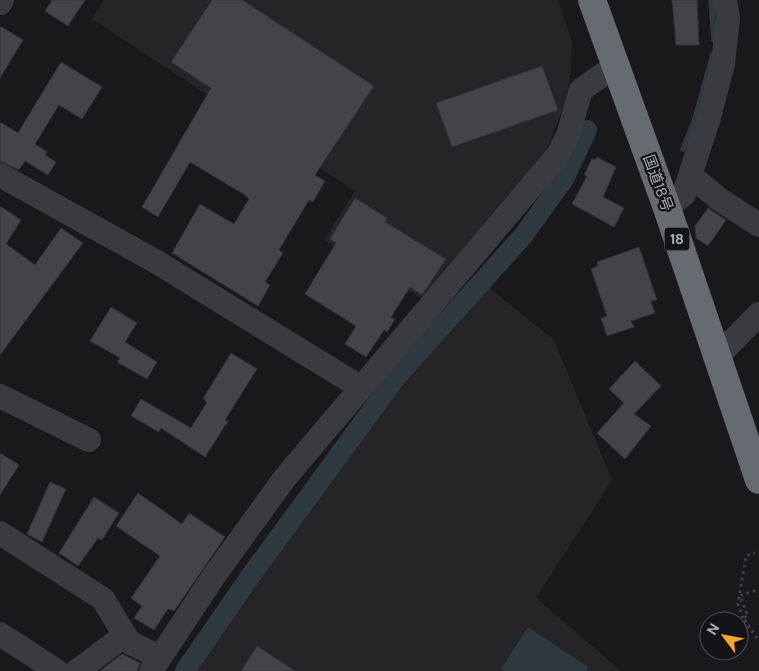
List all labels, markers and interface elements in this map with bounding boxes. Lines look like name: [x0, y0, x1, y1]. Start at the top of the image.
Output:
street label: 国道18号: [639, 152, 677, 214]
road number: 18: [664, 228, 690, 250]
north arrow: [699, 611, 749, 661]
text: N: [703, 620, 723, 638]

